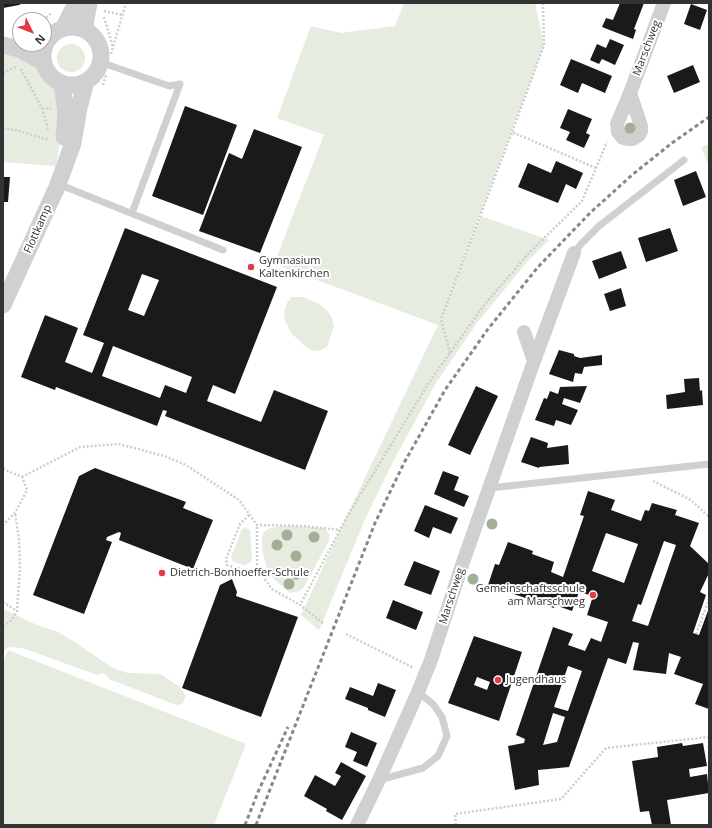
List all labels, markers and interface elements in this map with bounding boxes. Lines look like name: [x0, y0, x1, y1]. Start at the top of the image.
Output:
north arrow: [12, 12, 52, 52]
street label: Marschweg: [630, 18, 664, 78]
text: N: [32, 31, 49, 48]
street label: Flottkamp: [21, 203, 55, 255]
place label: Gymnasium Kaltenkirchen: [259, 254, 329, 280]
marker: Gymnasium Kaltenkirchen: [246, 262, 256, 272]
place label: Dietrich-Bonhoeffer-Schule: [170, 566, 309, 580]
street label: Marschweg: [437, 566, 467, 626]
marker: Dietrich-Bonhoeffer-Schule: [157, 568, 167, 578]
place label: Gemeinschaftsschule am Marschweg: [476, 582, 585, 608]
marker: Gemeinschaftsschule am Marschweg: [588, 590, 598, 600]
place label: Jugendhaus: [506, 673, 566, 687]
marker: Jugendhaus: [493, 675, 503, 685]

